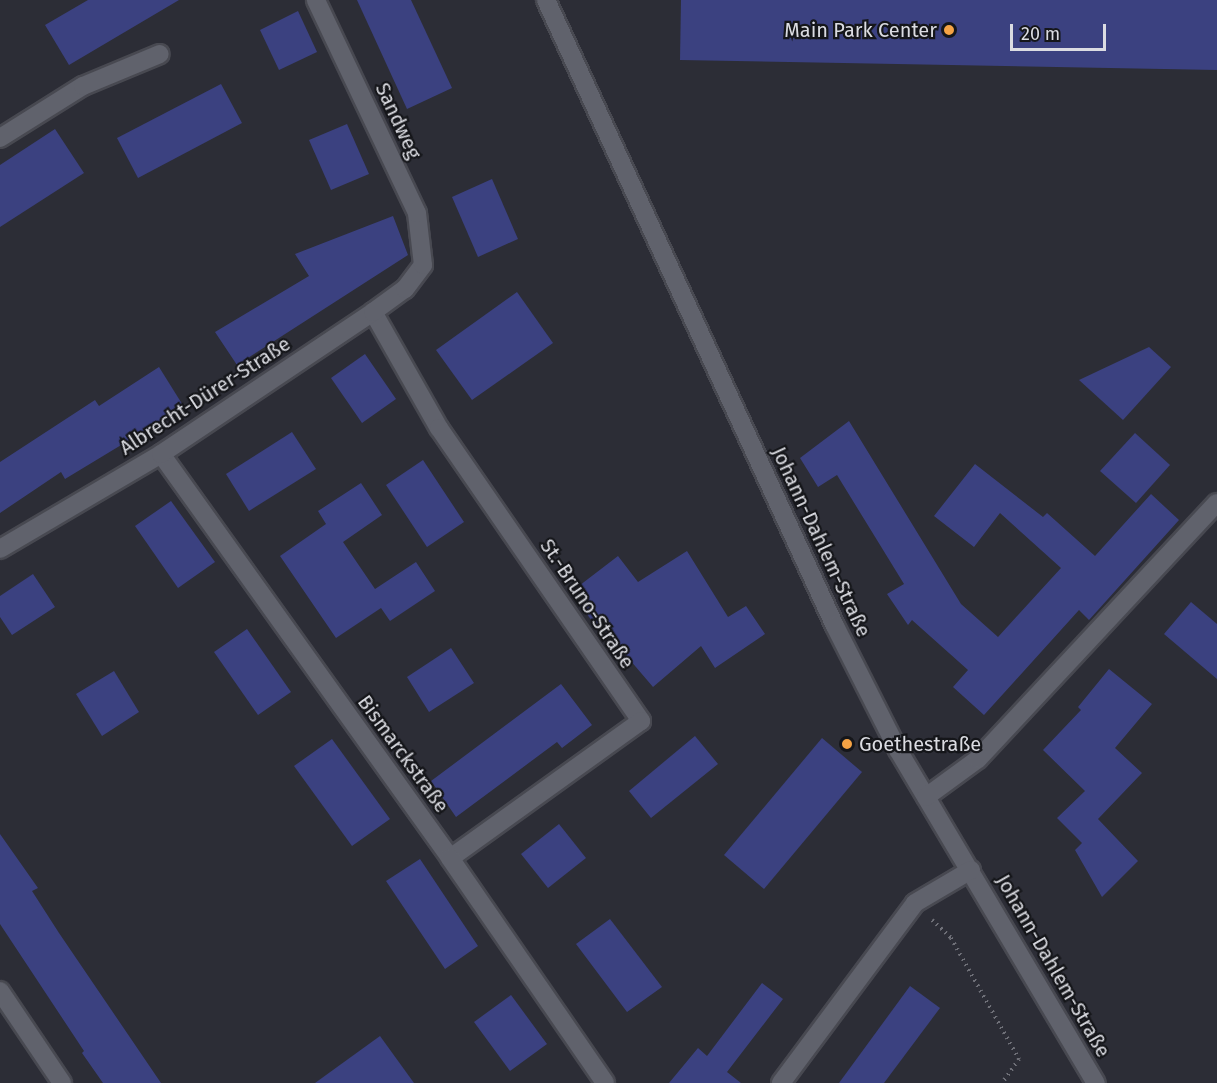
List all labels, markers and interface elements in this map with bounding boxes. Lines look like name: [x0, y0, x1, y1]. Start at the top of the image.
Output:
scale bar: [1013, 12, 1109, 50]
place label: Main Park Center: [784, 18, 937, 42]
marker: Main Park Center: [942, 23, 956, 37]
text: 20 m: [1021, 23, 1060, 45]
street label: Sandweg: [370, 79, 426, 163]
street label: Albrecht-Dürer-Straße: [115, 332, 295, 460]
street label: Johann-Dahlem-Straße: [766, 443, 876, 641]
street label: St.-Bruno-Straße: [535, 535, 639, 673]
street label: Bismarckstraße: [352, 691, 454, 817]
place label: Goethestraße: [859, 732, 981, 756]
marker: Goethestraße: [840, 737, 854, 751]
street label: Johann-Dahlem-Straße: [991, 870, 1115, 1062]

